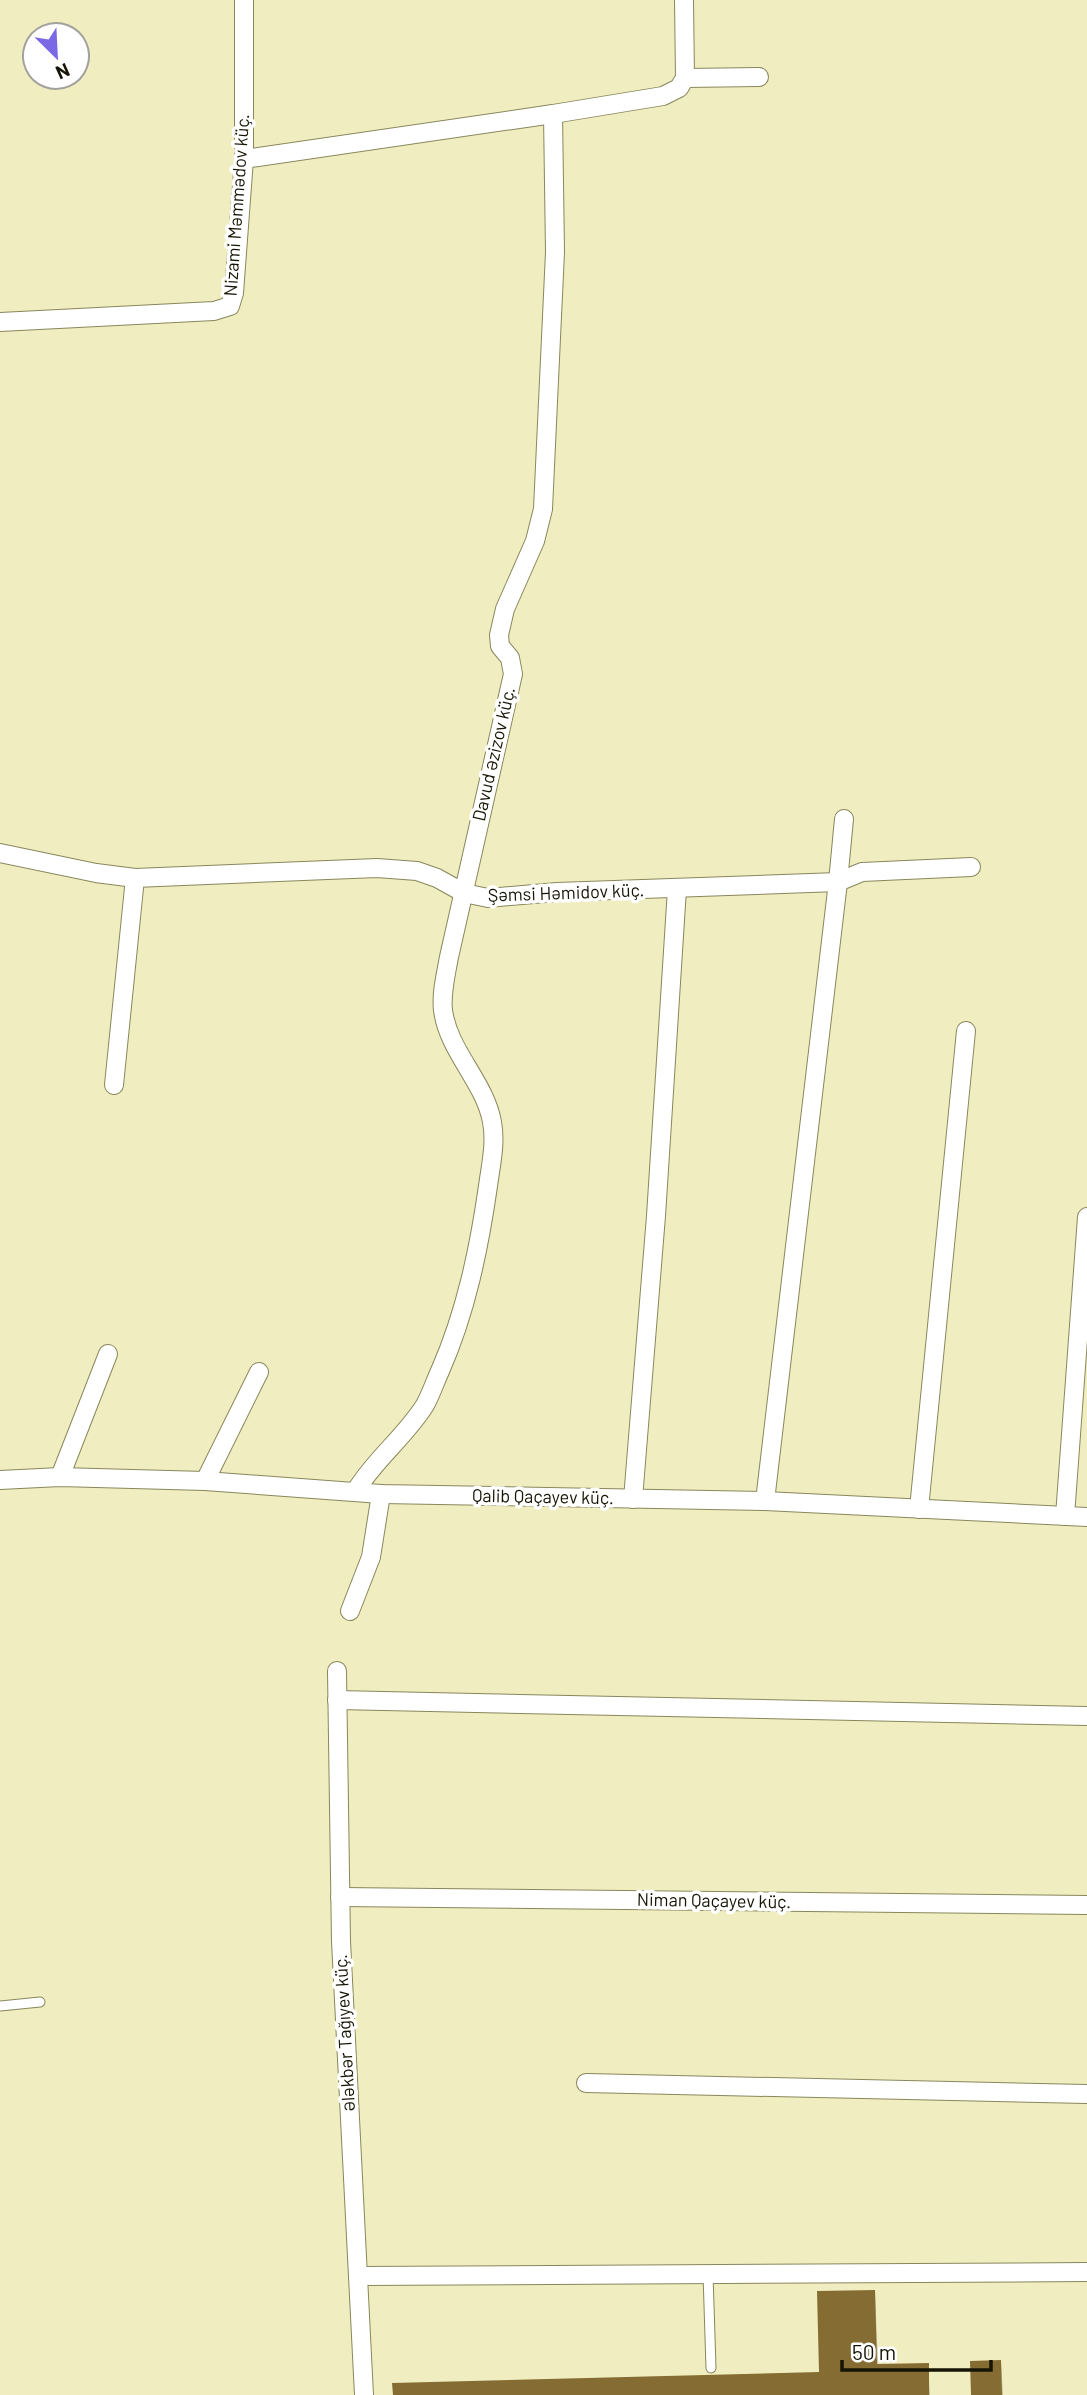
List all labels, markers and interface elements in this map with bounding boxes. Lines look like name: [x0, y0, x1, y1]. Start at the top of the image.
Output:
north arrow: [21, 21, 91, 91]
text: N: [53, 59, 74, 85]
street label: Nizami Məmmədov küç.: [219, 113, 253, 297]
street label: Davud Əzizov küç.: [467, 685, 519, 823]
street label: Şəmsi Həmidov küç.: [487, 878, 645, 906]
street label: Qalib Qaçayev küç.: [472, 1484, 614, 1508]
street label: Niman Qaçayev küç.: [637, 1888, 791, 1912]
street label: Ələkbər Tağıyev küç.: [329, 1954, 359, 2112]
scale bar: [842, 2328, 991, 2372]
text: 50 m: [852, 2339, 896, 2364]

